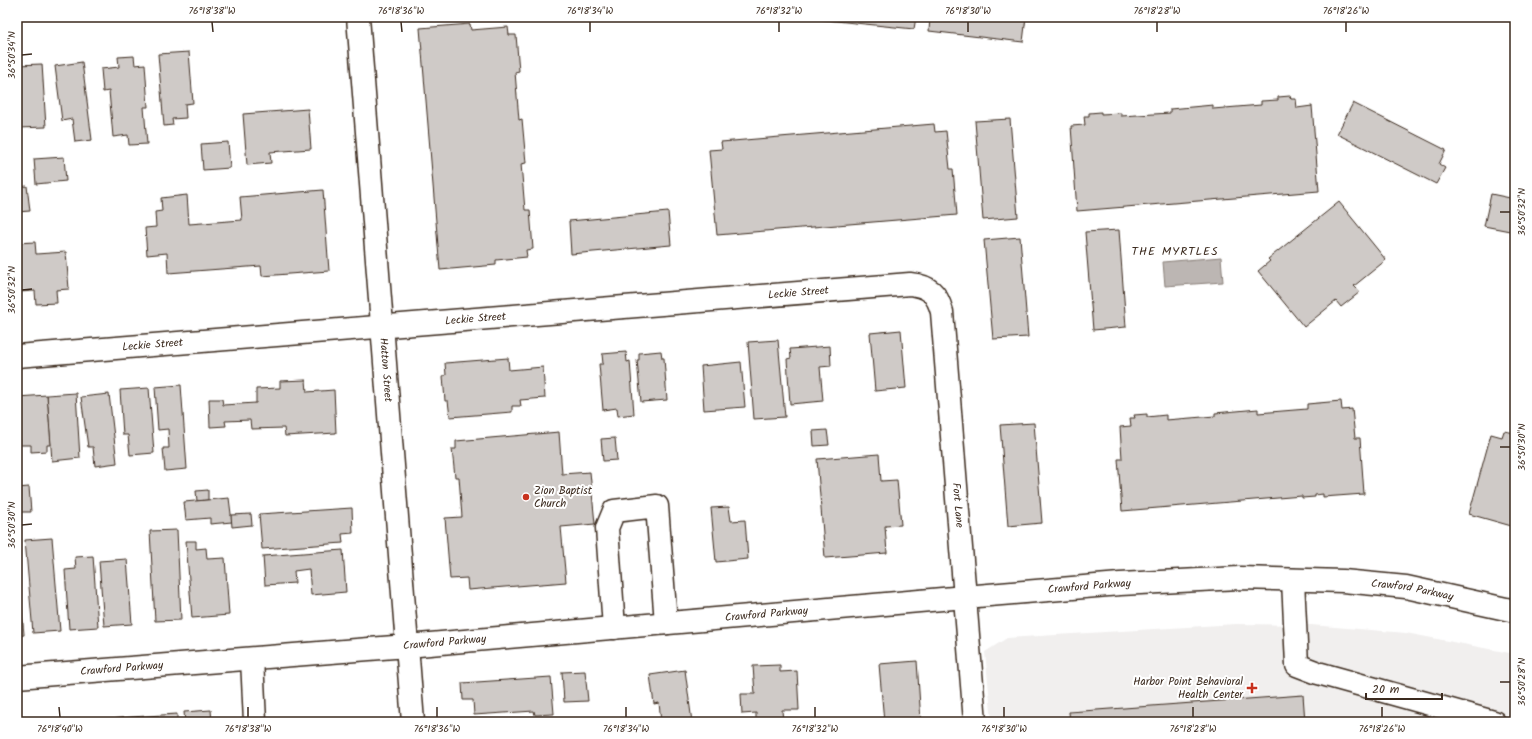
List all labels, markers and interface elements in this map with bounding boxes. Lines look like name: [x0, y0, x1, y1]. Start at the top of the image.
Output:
text: 76°18'38"W: [188, 3, 236, 19]
text: 76°18'36"W: [378, 3, 424, 19]
text: 76°18'34"W: [567, 3, 613, 19]
text: 76°18'32"W: [756, 3, 803, 19]
text: 76°18'30"W: [945, 3, 991, 19]
text: 76°18'28"W: [1133, 3, 1181, 19]
text: 76°18'26"W: [1323, 3, 1370, 19]
text: 36°50'34"N: [4, 31, 20, 79]
text: 36°50'32"N: [1514, 188, 1530, 236]
district label: THE MYRTLES: [1131, 242, 1219, 261]
text: 36°50'32"N: [4, 266, 20, 314]
street label: Leckie Street: [767, 282, 830, 304]
street label: Leckie Street: [444, 308, 507, 330]
street label: Leckie Street: [121, 334, 184, 356]
street label: Hatton Street: [374, 337, 397, 403]
text: 36°50'30"N: [1514, 423, 1530, 471]
place label: Zion Baptist Church: [534, 482, 593, 513]
street label: Fort Lane: [947, 482, 968, 528]
marker: Zion Baptist Church: [521, 492, 531, 502]
text: 36°50'30"N: [4, 501, 20, 549]
street label: Crawford Parkway: [1047, 574, 1132, 599]
street label: Crawford Parkway: [1370, 575, 1456, 606]
street label: Crawford Parkway: [724, 602, 809, 627]
street label: Crawford Parkway: [402, 630, 488, 655]
street label: Crawford Parkway: [79, 656, 165, 681]
text: 36°50'28"N: [1514, 658, 1530, 706]
place label: Harbor Point Behavioral Health Center: [1133, 673, 1244, 704]
scale bar: [1366, 675, 1442, 701]
text: 20 m: [1372, 680, 1400, 699]
marker: Harbor Point Behavioral Health Center: [1246, 682, 1258, 694]
text: 76°18'40"W: [37, 721, 83, 737]
text: 76°18'38"W: [224, 721, 272, 737]
text: 76°18'36"W: [414, 721, 460, 737]
text: 76°18'34"W: [603, 721, 649, 737]
text: 76°18'32"W: [792, 721, 839, 737]
text: 76°18'30"W: [981, 721, 1027, 737]
text: 76°18'28"W: [1169, 721, 1217, 737]
text: 76°18'26"W: [1359, 721, 1406, 737]

